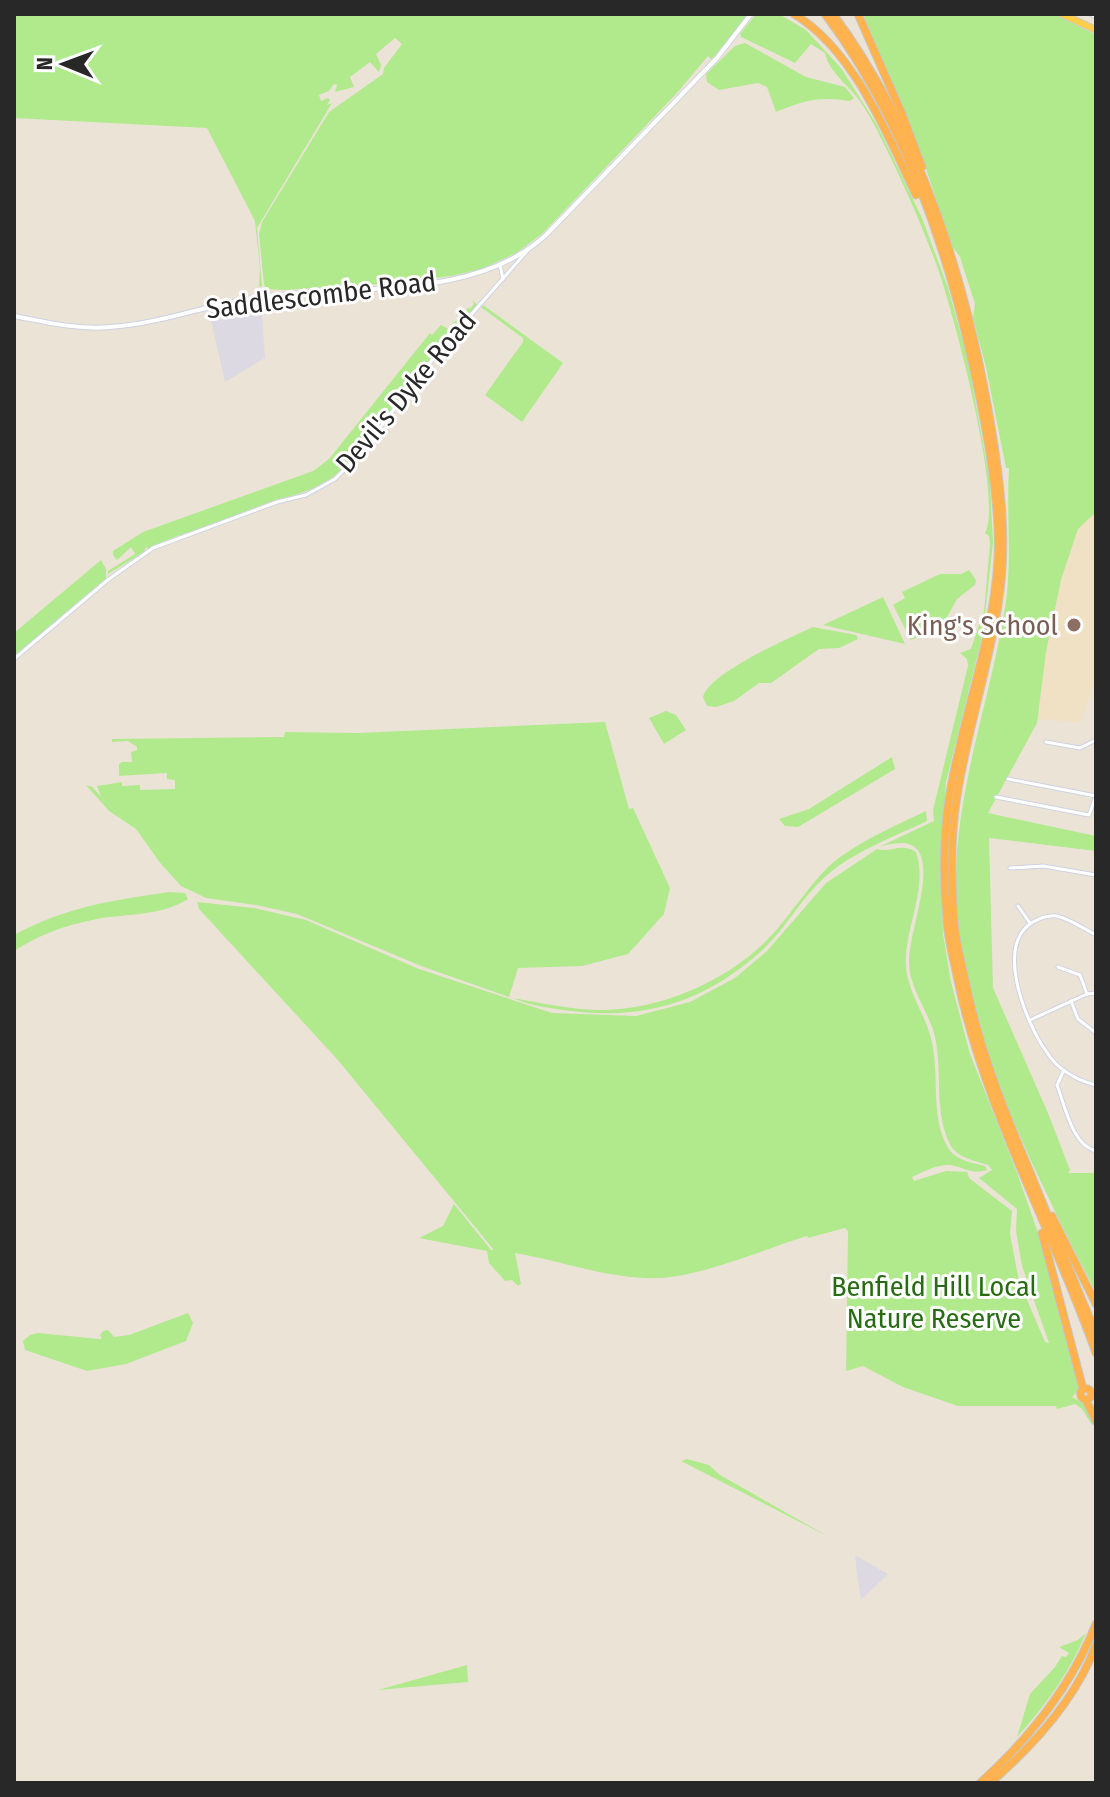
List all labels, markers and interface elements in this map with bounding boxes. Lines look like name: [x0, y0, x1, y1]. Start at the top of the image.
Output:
north arrow: [24, 24, 104, 104]
text: N: [31, 57, 58, 70]
street label: Saddlescombe Road: [204, 265, 438, 325]
street label: Devil's Dyke Road: [329, 305, 483, 479]
place label: King's School: [907, 609, 1058, 642]
marker: King's School: [1065, 616, 1083, 634]
park label: Benfield Hill Local Nature Reserve: [831, 1270, 1037, 1335]

